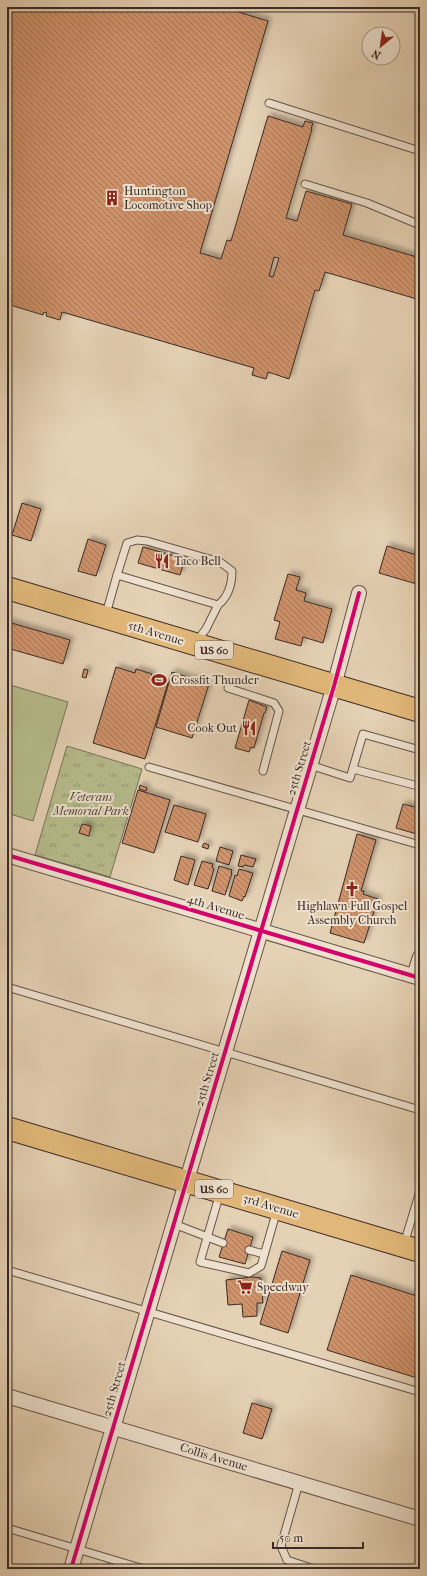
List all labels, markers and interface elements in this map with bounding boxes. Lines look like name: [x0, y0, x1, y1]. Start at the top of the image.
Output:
north arrow: [361, 26, 401, 66]
text: N: [369, 46, 383, 62]
place label: Huntington Locomotive Shop: [124, 184, 213, 212]
building icon: Huntington Locomotive Shop: [103, 189, 121, 207]
restaurant icon: Taco Bell: [153, 552, 171, 570]
place label: Taco Bell: [174, 554, 222, 568]
street label: 5th Avenue: [126, 618, 186, 648]
road number: US 60: [195, 641, 233, 659]
sports icon: Crossfit Thunder: [150, 671, 168, 689]
place label: Crossfit Thunder: [171, 673, 260, 687]
restaurant icon: Cook Out: [240, 719, 258, 737]
place label: Cook Out: [188, 721, 238, 735]
street label: 25th Street: [284, 738, 314, 797]
park label: Veterans Memorial Park: [52, 790, 129, 818]
church icon: Highlawn Full Gospel Assembly Church: [343, 880, 361, 898]
street label: 4th Avenue: [186, 892, 247, 922]
place label: Highlawn Full Gospel Assembly Church: [297, 899, 408, 927]
street label: 25th Street: [192, 1049, 222, 1108]
road number: US 60: [195, 1180, 233, 1198]
street label: 3rd Avenue: [241, 1191, 301, 1221]
supermarket icon: Speedway: [236, 1278, 254, 1296]
place label: Speedway: [257, 1280, 309, 1294]
street label: 25th Street: [99, 1359, 129, 1418]
street label: Collis Avenue: [178, 1440, 250, 1474]
scale bar: [273, 1524, 363, 1550]
text: 50 m: [279, 1531, 303, 1545]

